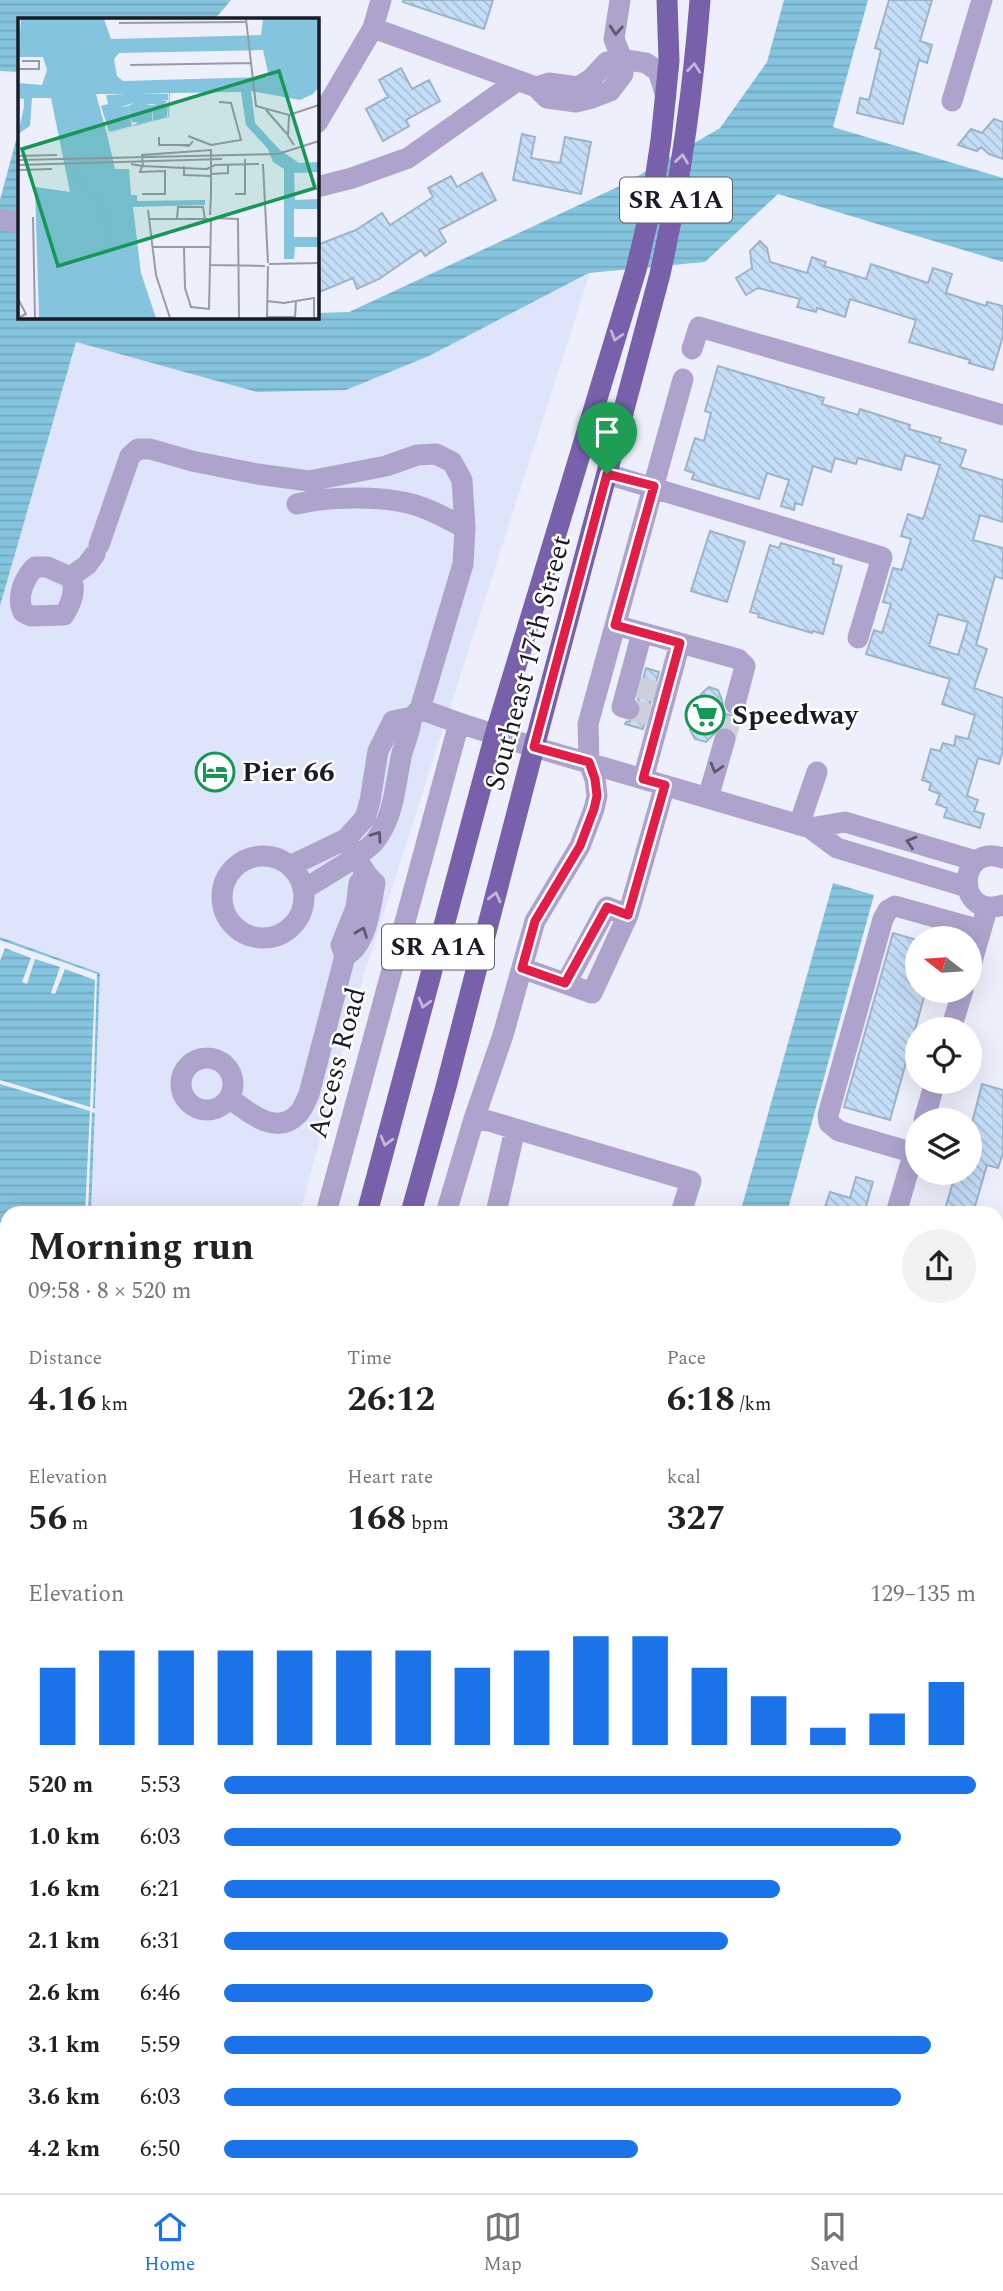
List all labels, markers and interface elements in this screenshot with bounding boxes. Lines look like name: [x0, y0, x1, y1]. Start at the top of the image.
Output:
inset map: [18, 18, 318, 318]
one-way arrow: [609, 25, 624, 36]
one-way arrow: [686, 63, 701, 74]
one-way arrow: [674, 153, 689, 165]
road number: SR A1A: [620, 178, 732, 223]
one-way arrow: [609, 329, 624, 341]
pin: [577, 402, 637, 474]
icon: arrive: [588, 413, 626, 451]
street label: Southeast 17th Street: [473, 530, 583, 796]
supermarket icon: Speedway: [684, 694, 726, 736]
place label: Speedway: [732, 694, 859, 737]
hotel icon: Pier 66: [194, 751, 236, 793]
place label: Pier 66: [242, 751, 335, 794]
one-way arrow: [710, 762, 725, 774]
one-way arrow: [369, 831, 381, 844]
one-way arrow: [905, 835, 917, 850]
one-way arrow: [487, 891, 501, 903]
road number: SR A1A: [382, 924, 494, 970]
north arrow: [905, 926, 982, 1003]
map controls: [905, 926, 982, 1185]
one-way arrow: [353, 927, 367, 939]
street label: Access Road: [296, 983, 378, 1143]
one-way arrow: [417, 997, 432, 1009]
button: locate: [905, 1017, 982, 1094]
button: layers: [905, 1108, 982, 1185]
one-way arrow: [380, 1135, 395, 1147]
text: Morning run: [28, 1219, 254, 1277]
button: share: [902, 1229, 976, 1303]
text: 09:58 · 8 × 520 m: [28, 1274, 192, 1309]
text: Distance: [28, 1344, 102, 1373]
text: Time: [347, 1344, 392, 1373]
text: Pace: [667, 1344, 706, 1373]
text: 4.16: [28, 1373, 96, 1426]
text: 26:12: [347, 1373, 435, 1426]
text: 6:18: [667, 1373, 735, 1426]
text: km: [96, 1390, 128, 1419]
text: /km: [735, 1390, 771, 1419]
text: Elevation: [28, 1463, 108, 1492]
text: Heart rate: [347, 1463, 433, 1492]
text: kcal: [667, 1463, 701, 1492]
text: 56: [28, 1492, 67, 1545]
text: 168: [347, 1492, 406, 1545]
text: 327: [667, 1492, 726, 1545]
text: m: [67, 1509, 88, 1538]
text: bpm: [406, 1509, 449, 1538]
text: Elevation: [28, 1577, 124, 1612]
text: 129–135 m: [870, 1577, 976, 1612]
text: 520 m: [28, 1768, 93, 1803]
text: 5:53: [140, 1768, 180, 1803]
text: 1.0 km: [28, 1820, 100, 1855]
text: 6:03: [140, 1820, 180, 1855]
text: 1.6 km: [28, 1872, 100, 1907]
text: 6:21: [140, 1872, 180, 1907]
text: 2.1 km: [28, 1924, 100, 1959]
text: 6:31: [140, 1924, 180, 1959]
text: 2.6 km: [28, 1976, 100, 2011]
text: 6:46: [140, 1976, 180, 2011]
text: 3.1 km: [28, 2028, 100, 2063]
text: 5:59: [140, 2028, 180, 2063]
text: 3.6 km: [28, 2080, 100, 2115]
text: 6:03: [140, 2080, 180, 2115]
text: 4.2 km: [28, 2132, 100, 2167]
text: 6:50: [140, 2132, 180, 2167]
tab: Home: [144, 2208, 195, 2279]
tab: Map: [484, 2208, 522, 2279]
tab: Saved: [810, 2208, 859, 2279]

